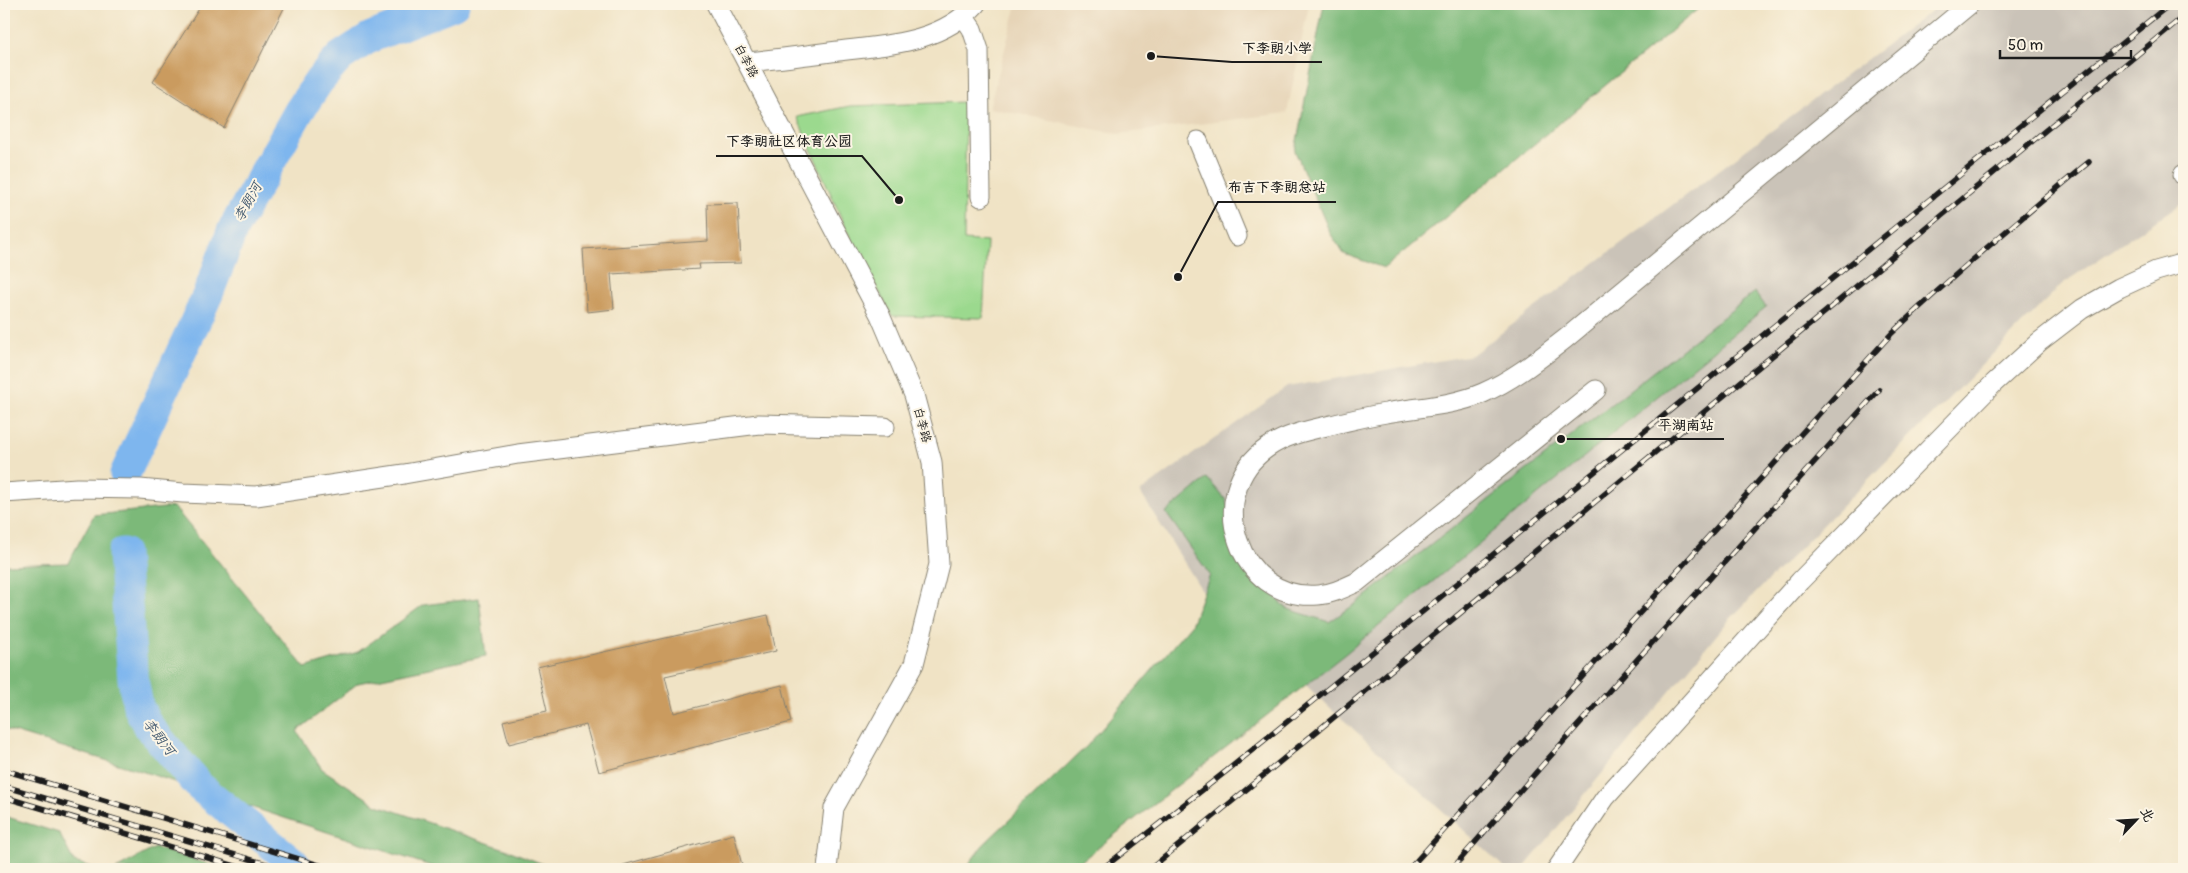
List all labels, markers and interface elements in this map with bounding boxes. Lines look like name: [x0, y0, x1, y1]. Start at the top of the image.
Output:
scale bar: [2000, 28, 2132, 60]
callout: 下李朗小学: [1232, 33, 1322, 62]
text: 50 m: [2008, 36, 2043, 55]
text: 下李朗小学: [1242, 40, 1312, 57]
street label: 白李路: [731, 42, 761, 80]
callout: 下李朗社区体育公园: [716, 127, 862, 156]
text: 下李朗社区体育公园: [726, 133, 852, 150]
callout: 布吉下李朗总站: [1218, 173, 1336, 202]
water label: 李朗河: [230, 178, 267, 224]
text: 布吉下李朗总站: [1228, 179, 1326, 196]
street label: 白李路: [910, 406, 934, 444]
callout: 平湖南站: [1648, 410, 1724, 439]
text: 平湖南站: [1658, 417, 1714, 434]
water label: 李朗河: [139, 715, 180, 760]
north arrow: [2110, 796, 2160, 846]
text: 北: [2137, 805, 2158, 825]

